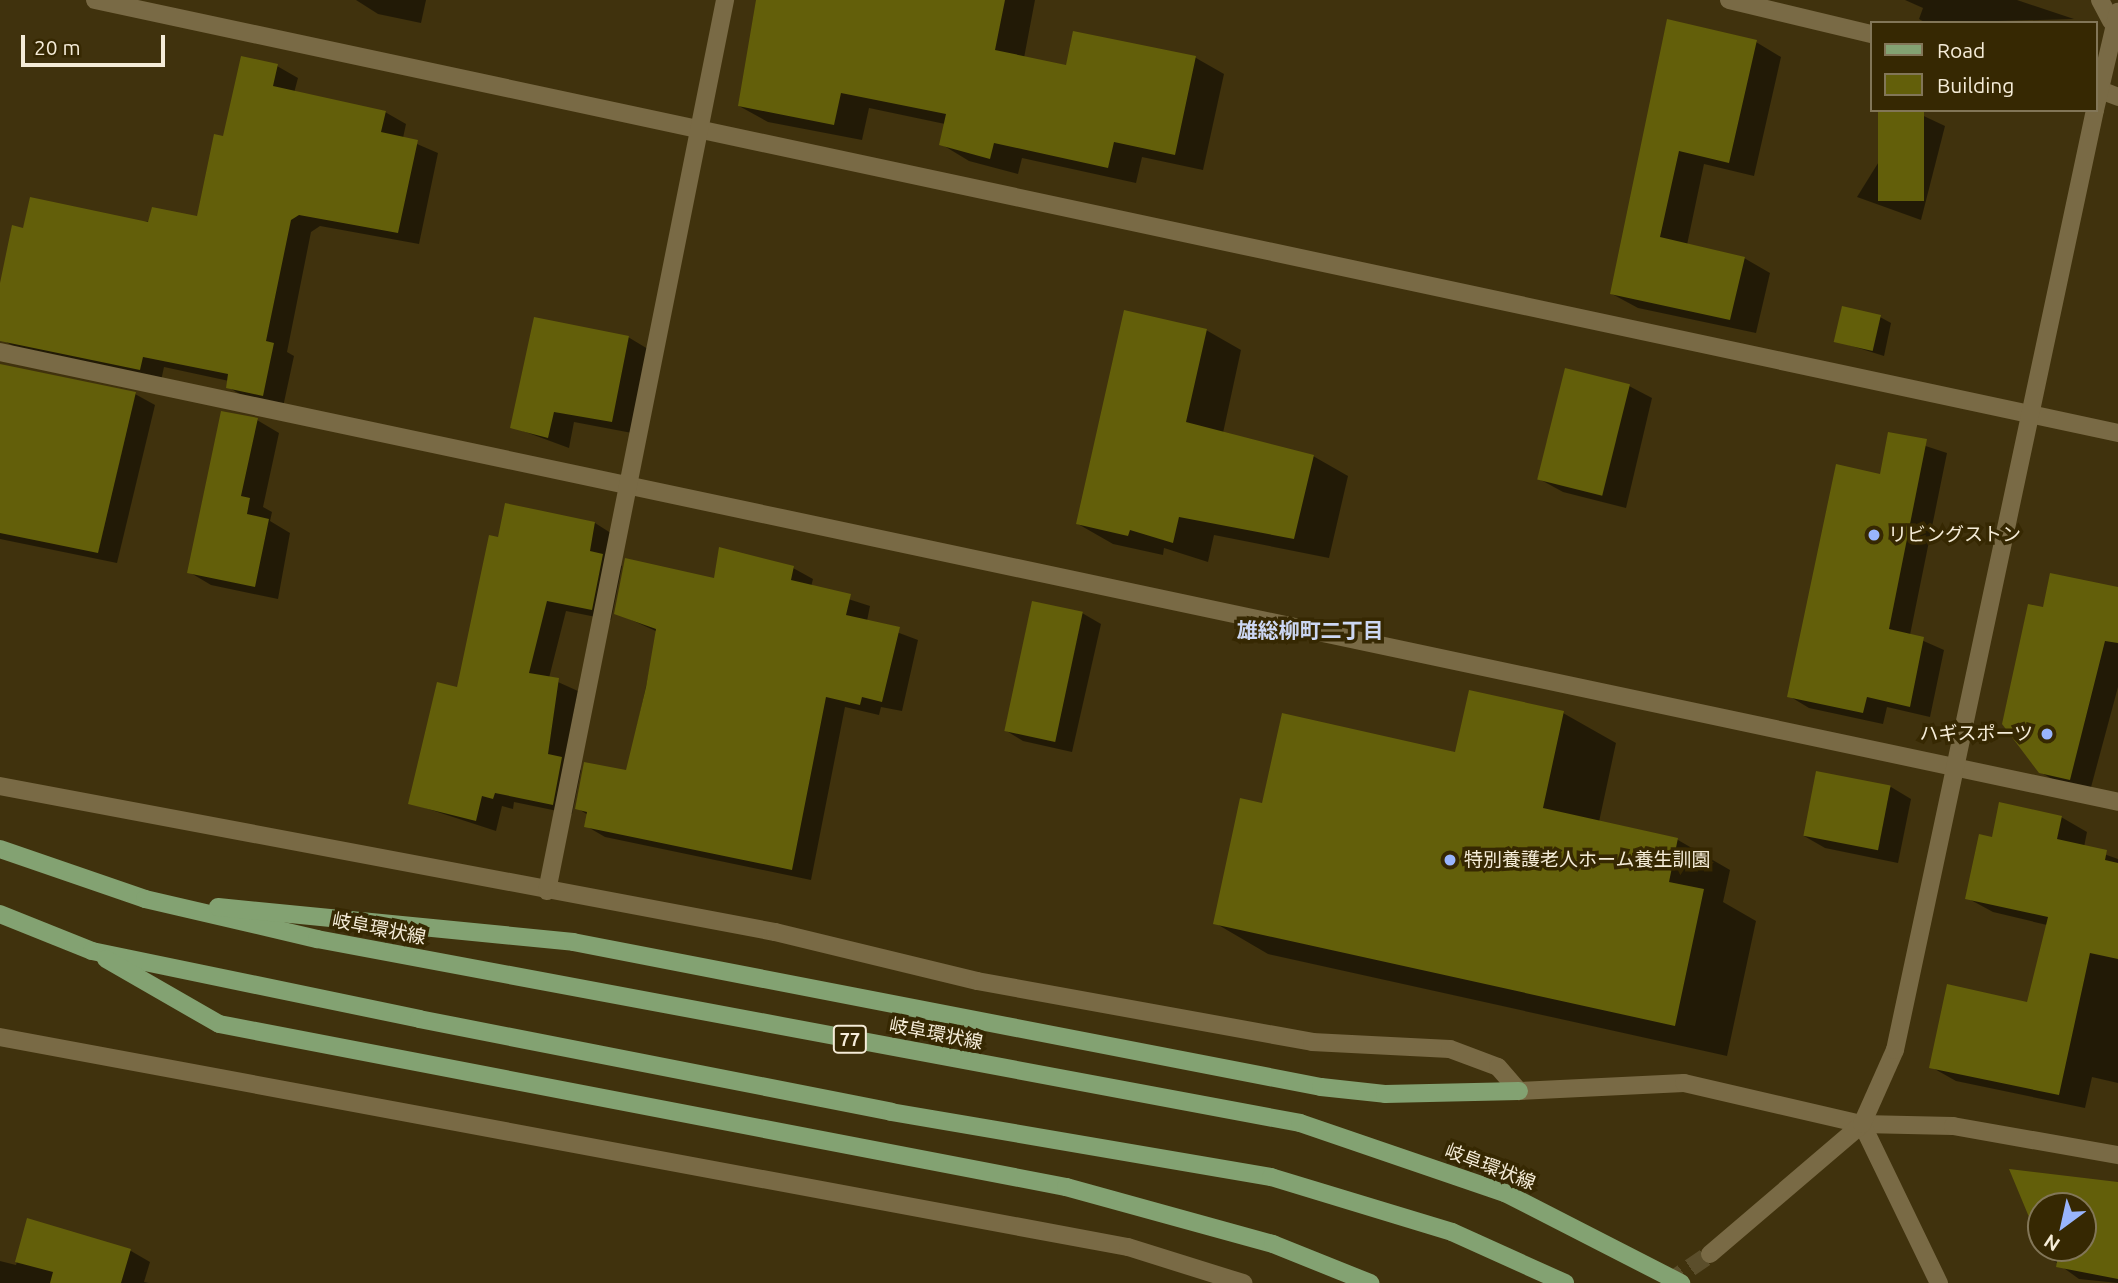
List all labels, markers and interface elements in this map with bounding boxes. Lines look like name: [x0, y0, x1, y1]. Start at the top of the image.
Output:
scale bar: [24, 21, 168, 65]
legend: [1870, 21, 2097, 112]
text: 20 m: [34, 35, 81, 59]
text: Road: [1937, 38, 1985, 62]
text: Building: [1937, 73, 2014, 97]
place label: リビングストン: [1888, 524, 2021, 546]
marker: リビングストン: [1866, 527, 1882, 543]
district label: 雄総柳町二丁目: [1237, 617, 1383, 643]
place label: ハギスポーツ: [1919, 723, 2033, 745]
marker: ハギスポーツ: [2039, 726, 2055, 742]
place label: 特別養護老人ホーム養生訓園: [1464, 849, 1711, 871]
marker: 特別養護老人ホーム養生訓園: [1442, 852, 1458, 868]
street label: 岐阜環状線: [330, 909, 428, 949]
street label: 岐阜環状線: [887, 1014, 985, 1054]
road number: 77: [832, 1024, 868, 1054]
street label: 岐阜環状線: [1442, 1139, 1538, 1195]
north arrow: [2027, 1192, 2097, 1262]
text: N: [2040, 1230, 2064, 1256]

